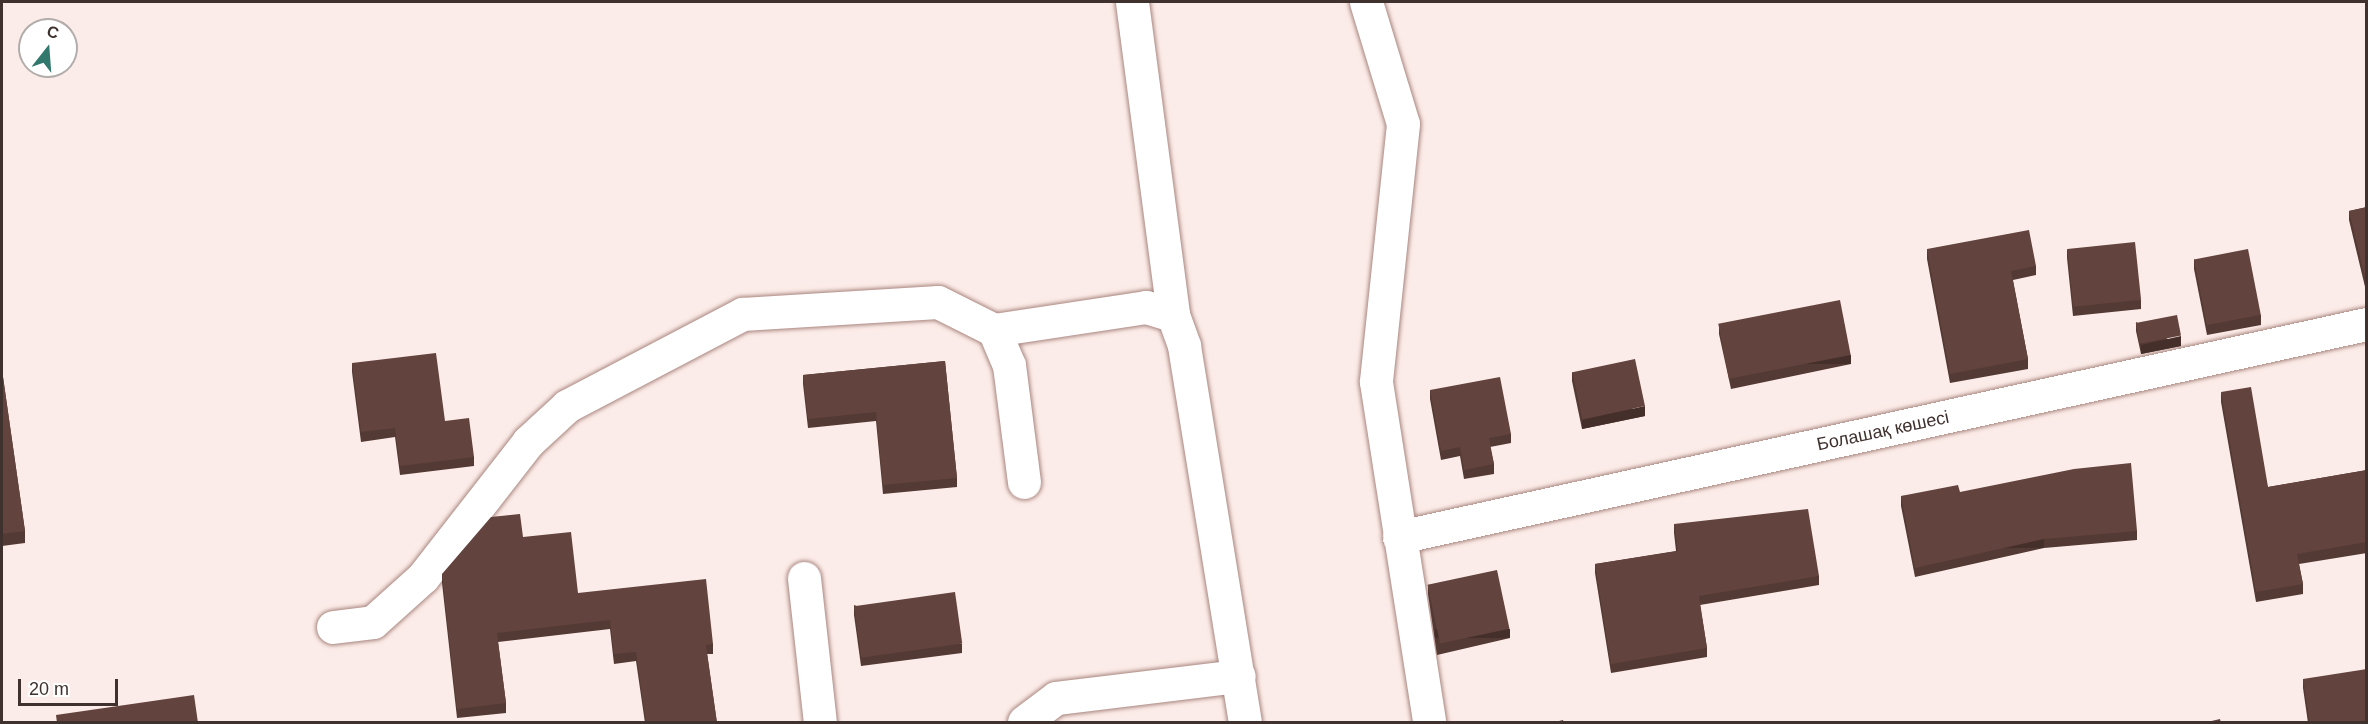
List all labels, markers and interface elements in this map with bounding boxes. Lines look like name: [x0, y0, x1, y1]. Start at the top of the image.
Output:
north arrow: [18, 18, 78, 78]
text: С: [45, 22, 61, 42]
street label: Болашақ көшесі: [1815, 406, 1951, 456]
scale bar: [21, 667, 122, 705]
text: 20 m: [29, 679, 69, 699]

